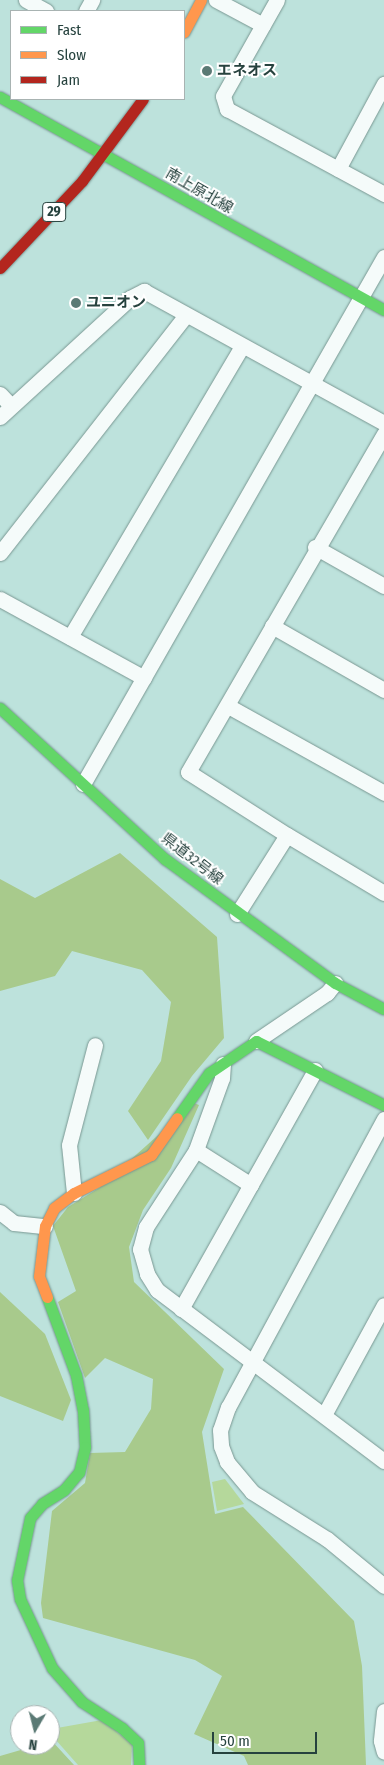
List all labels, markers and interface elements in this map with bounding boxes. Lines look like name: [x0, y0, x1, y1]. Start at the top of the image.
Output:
legend: [10, 10, 185, 100]
text: Fast: [57, 21, 81, 39]
text: Slow: [57, 46, 86, 64]
place label: エネオス: [217, 62, 277, 80]
marker: エネオス: [201, 65, 213, 77]
text: Jam: [57, 71, 80, 89]
street label: 南上原北線: [162, 164, 236, 218]
road number: 29: [42, 200, 66, 223]
place label: ユニオン: [86, 294, 146, 312]
marker: ユニオン: [70, 297, 82, 309]
street label: 県道32号線: [158, 829, 226, 889]
north arrow: [10, 1705, 60, 1755]
scale bar: [214, 1722, 319, 1754]
text: 50 m: [220, 1732, 250, 1750]
text: N: [28, 1735, 38, 1753]

